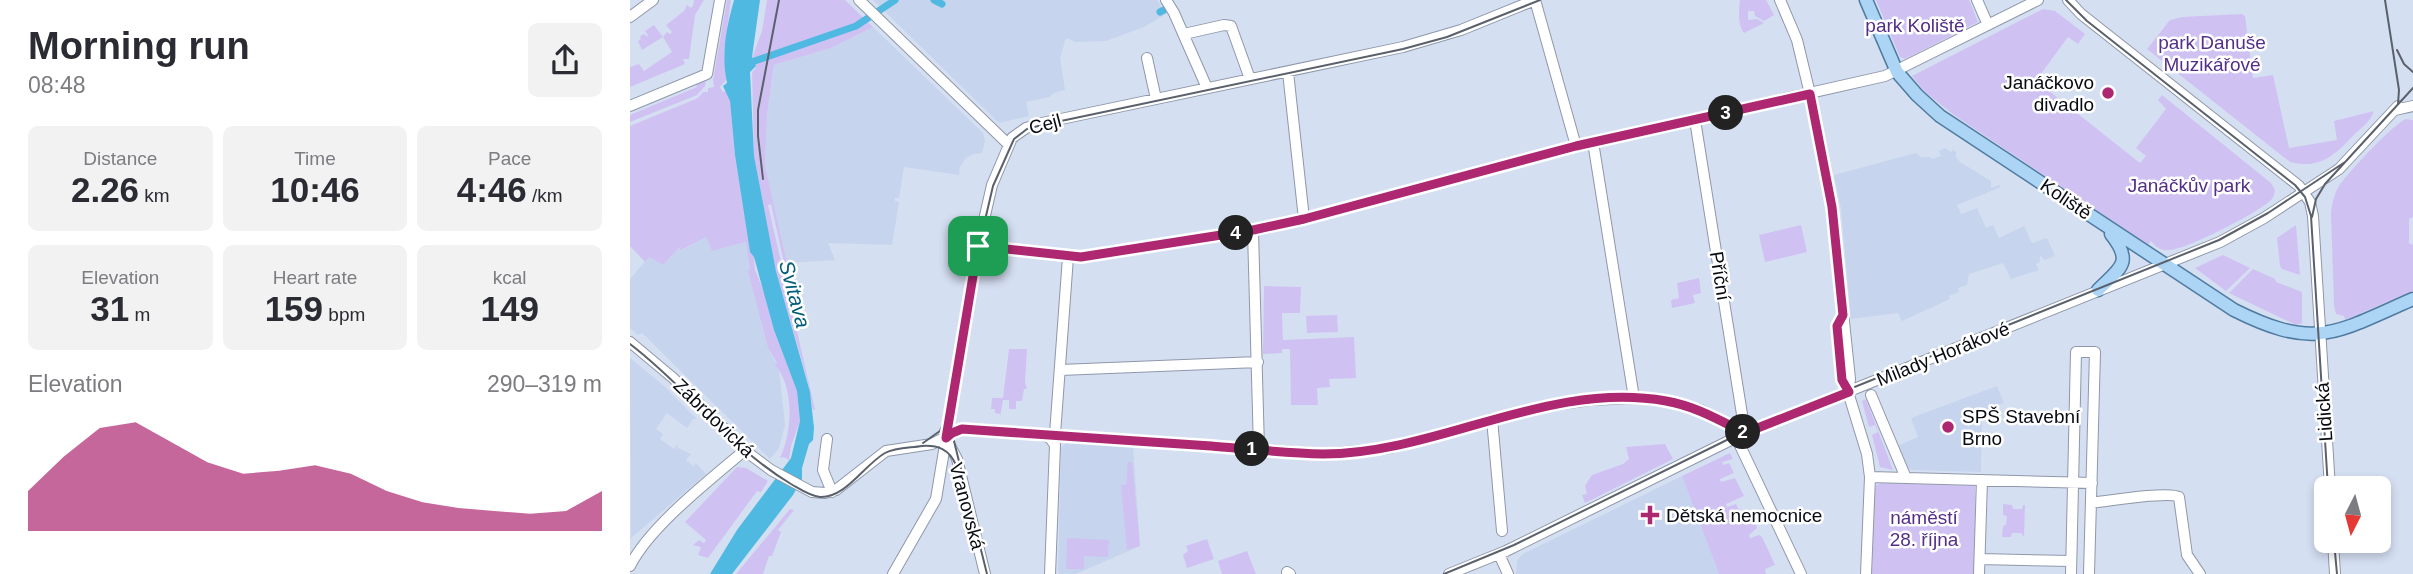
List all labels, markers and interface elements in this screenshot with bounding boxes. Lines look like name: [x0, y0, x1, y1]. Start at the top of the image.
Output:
park label: park Koliště: [1865, 15, 1965, 36]
button: share: [528, 23, 602, 97]
text: Morning run: [28, 25, 250, 67]
park label: park Danuše Muzikářové: [2158, 32, 2266, 75]
text: 08:48: [28, 72, 86, 98]
place label: Janáčkovo divadlo: [2003, 72, 2094, 115]
marker: Janáčkovo divadlo: [2100, 85, 2116, 101]
pin: 3: [1708, 96, 1744, 130]
text: 3: [1720, 102, 1731, 123]
street label: Cejl: [1026, 110, 1064, 138]
text: Distance: [83, 148, 157, 169]
text: Time: [294, 148, 336, 169]
text: Pace: [488, 148, 531, 169]
text: 2.26: [71, 170, 139, 209]
text: 10:46: [270, 170, 360, 209]
text: 4:46: [457, 170, 527, 209]
street label: Koliště: [2036, 174, 2096, 224]
park label: Janáčkův park: [2128, 175, 2251, 196]
text: km: [139, 185, 170, 206]
text: /km: [527, 185, 563, 206]
pin: [948, 216, 1008, 276]
pin: 4: [1218, 216, 1254, 250]
text: 4: [1230, 222, 1241, 243]
icon: arrive: [959, 227, 997, 265]
street label: Příční: [1706, 250, 1734, 303]
water label: Svitava: [775, 258, 815, 330]
text: Elevation: [81, 267, 159, 288]
text: Heart rate: [273, 267, 357, 288]
text: kcal: [493, 267, 527, 288]
text: 31: [90, 289, 129, 328]
text: 159: [265, 289, 323, 328]
text: 149: [480, 289, 539, 328]
text: m: [129, 304, 150, 325]
text: bpm: [323, 304, 365, 325]
street label: Milady Horákové: [1873, 318, 2013, 390]
text: Elevation: [28, 371, 123, 397]
text: 290–319 m: [487, 371, 602, 397]
street label: Zábrdovická: [669, 374, 759, 462]
street label: Lidická: [2311, 381, 2337, 442]
place label: SPŠ Stavební Brno: [1962, 406, 2081, 449]
pin: 2: [1726, 414, 1760, 450]
marker: SPŠ Stavební Brno: [1940, 419, 1956, 435]
text: 2: [1737, 421, 1748, 442]
pin: 1: [1234, 432, 1270, 466]
text: 1: [1246, 438, 1257, 459]
street label: Vranovská: [945, 460, 989, 552]
north arrow: [2314, 476, 2390, 553]
map controls: [2314, 476, 2391, 553]
marker: Dětská nemocnice: [1640, 505, 1660, 525]
place label: Dětská nemocnice: [1666, 505, 1822, 526]
park label: náměstí 28. října: [1890, 507, 1959, 550]

